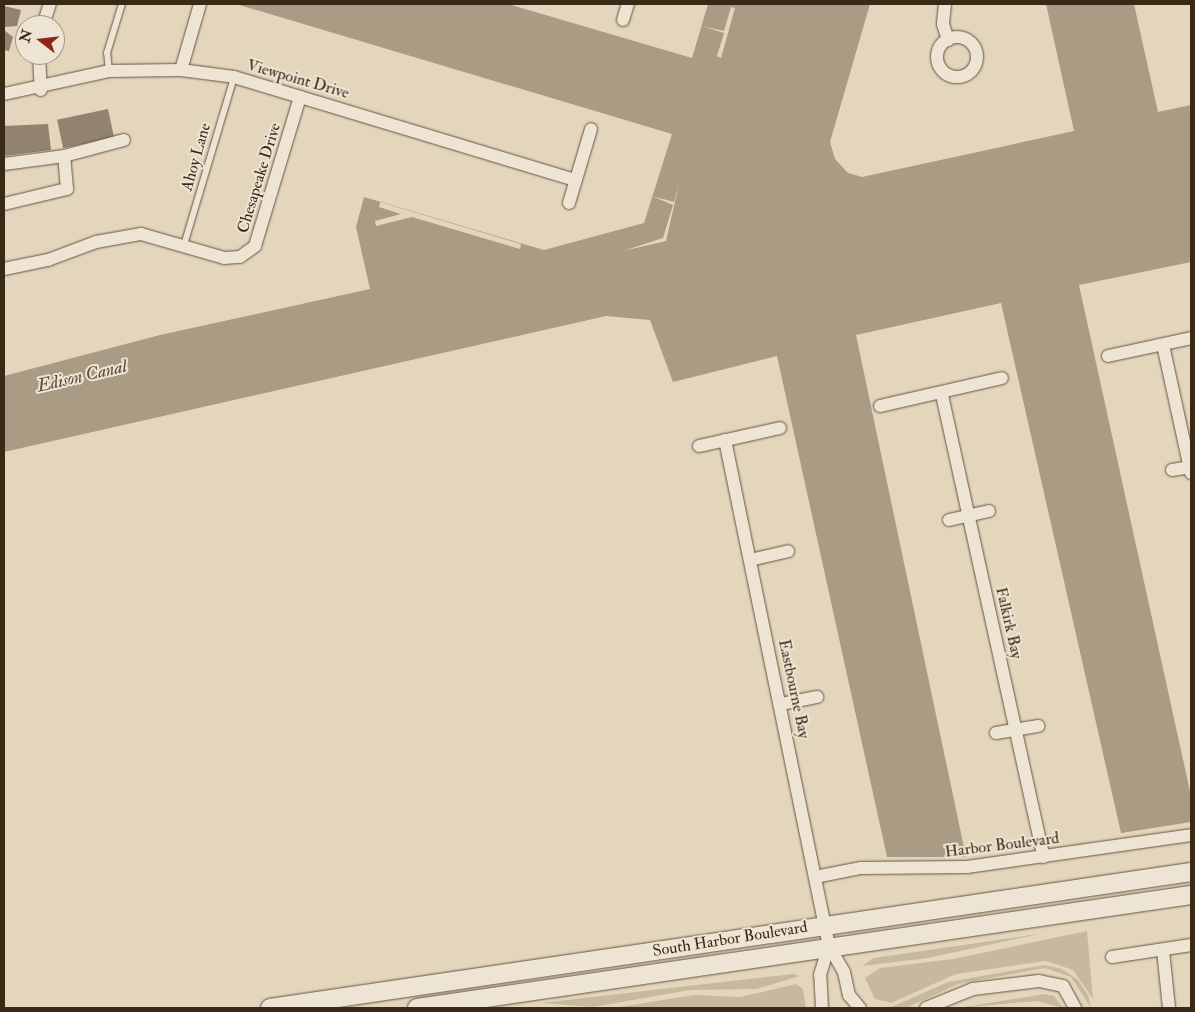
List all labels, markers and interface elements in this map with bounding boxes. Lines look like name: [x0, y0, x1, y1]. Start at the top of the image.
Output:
north arrow: [15, 15, 65, 65]
text: N: [16, 28, 36, 44]
street label: Viewpoint Drive: [245, 55, 351, 103]
street label: Ahoy Lane: [177, 121, 215, 193]
street label: Chesapeake Drive: [233, 121, 285, 235]
water label: Edison Canal: [35, 356, 129, 398]
street label: Falkirk Bay: [991, 585, 1027, 661]
street label: Eastbourne Bay: [774, 638, 814, 740]
street label: Harbor Boulevard: [944, 828, 1060, 862]
street label: South Harbor Boulevard: [651, 917, 809, 961]

